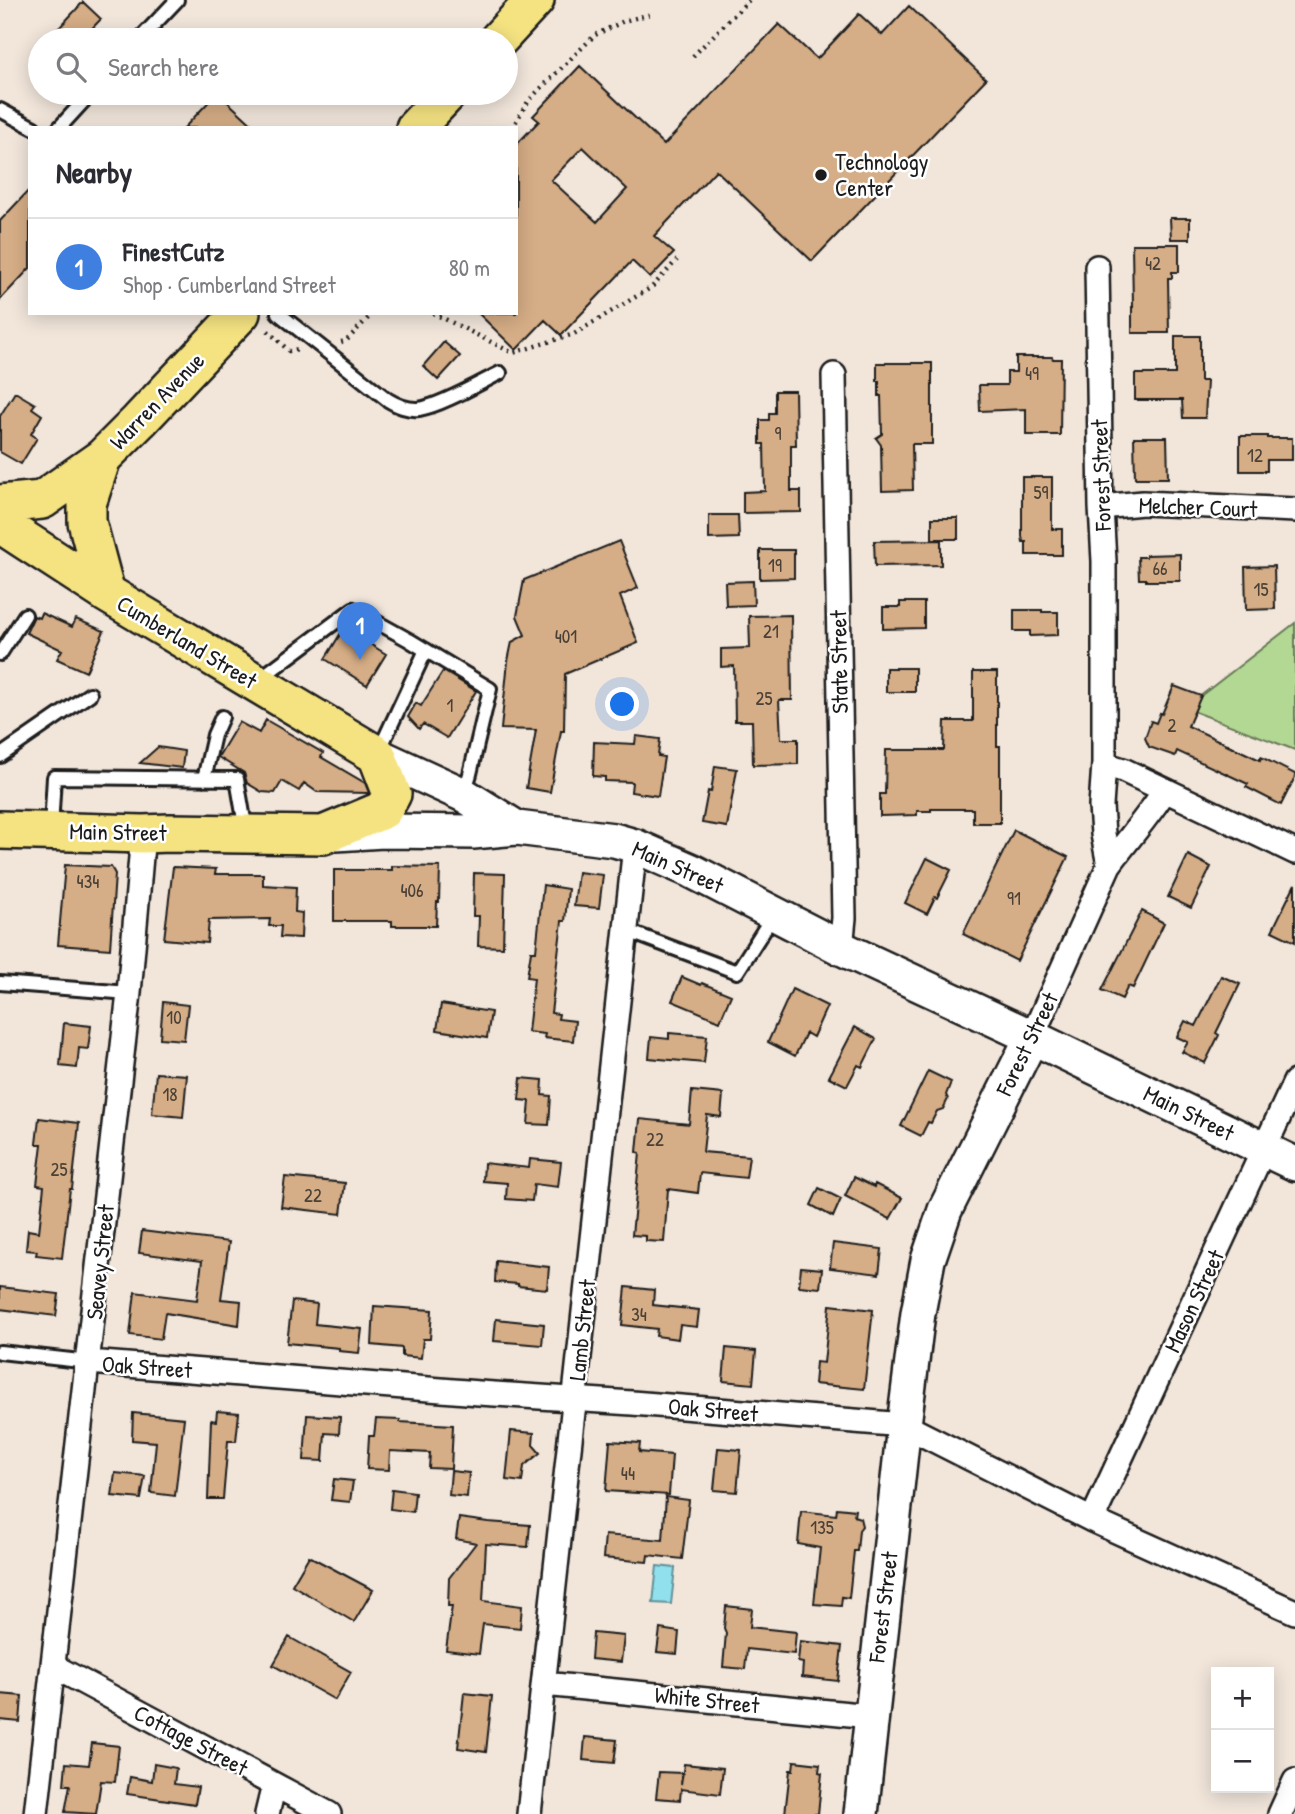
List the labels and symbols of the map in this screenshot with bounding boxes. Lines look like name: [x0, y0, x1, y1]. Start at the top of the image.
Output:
place label: Technology Center: [835, 146, 929, 203]
marker: Technology Center: [813, 167, 829, 183]
house number: 42: [1145, 250, 1161, 276]
street label: Warren Avenue: [102, 345, 211, 456]
house number: 49: [1025, 360, 1039, 386]
street label: Forest Street: [1083, 418, 1118, 532]
house number: 9: [775, 420, 782, 446]
house number: 12: [1247, 442, 1263, 468]
house number: 59: [1033, 479, 1049, 505]
street label: Melcher Court: [1138, 489, 1259, 524]
house number: 19: [768, 552, 782, 578]
house number: 66: [1152, 555, 1168, 581]
house number: 15: [1254, 576, 1268, 602]
street label: Cumberland Street: [111, 588, 264, 696]
pin: 1: [337, 602, 383, 660]
street label: State Street: [822, 609, 855, 714]
house number: 21: [763, 618, 779, 644]
house number: 401: [555, 623, 577, 649]
house number: 25: [756, 685, 772, 711]
your location: [605, 687, 639, 721]
house number: 1: [447, 692, 454, 718]
house number: 2: [1168, 712, 1177, 738]
street label: Main Street: [69, 815, 168, 848]
street label: Main Street: [628, 833, 730, 901]
house number: 434: [77, 868, 99, 894]
house number: 406: [400, 877, 424, 903]
house number: 91: [1007, 885, 1021, 911]
street label: Forest Street: [988, 986, 1065, 1102]
house number: 10: [166, 1004, 182, 1030]
street label: Main Street: [1139, 1077, 1241, 1148]
house number: 18: [162, 1081, 178, 1107]
house number: 22: [646, 1126, 664, 1152]
house number: 25: [51, 1156, 67, 1182]
house number: 22: [304, 1182, 322, 1208]
street label: Seavey Street: [78, 1202, 121, 1321]
street label: Mason Street: [1156, 1243, 1231, 1357]
street label: Lamb Street: [561, 1277, 602, 1382]
house number: 34: [631, 1301, 647, 1327]
street label: Oak Street: [101, 1348, 194, 1385]
street label: Oak Street: [667, 1390, 760, 1429]
house number: 44: [621, 1460, 635, 1486]
house number: 135: [810, 1514, 834, 1540]
street label: Forest Street: [860, 1549, 905, 1665]
street label: White Street: [653, 1679, 762, 1721]
street label: Cottage Street: [129, 1697, 255, 1783]

